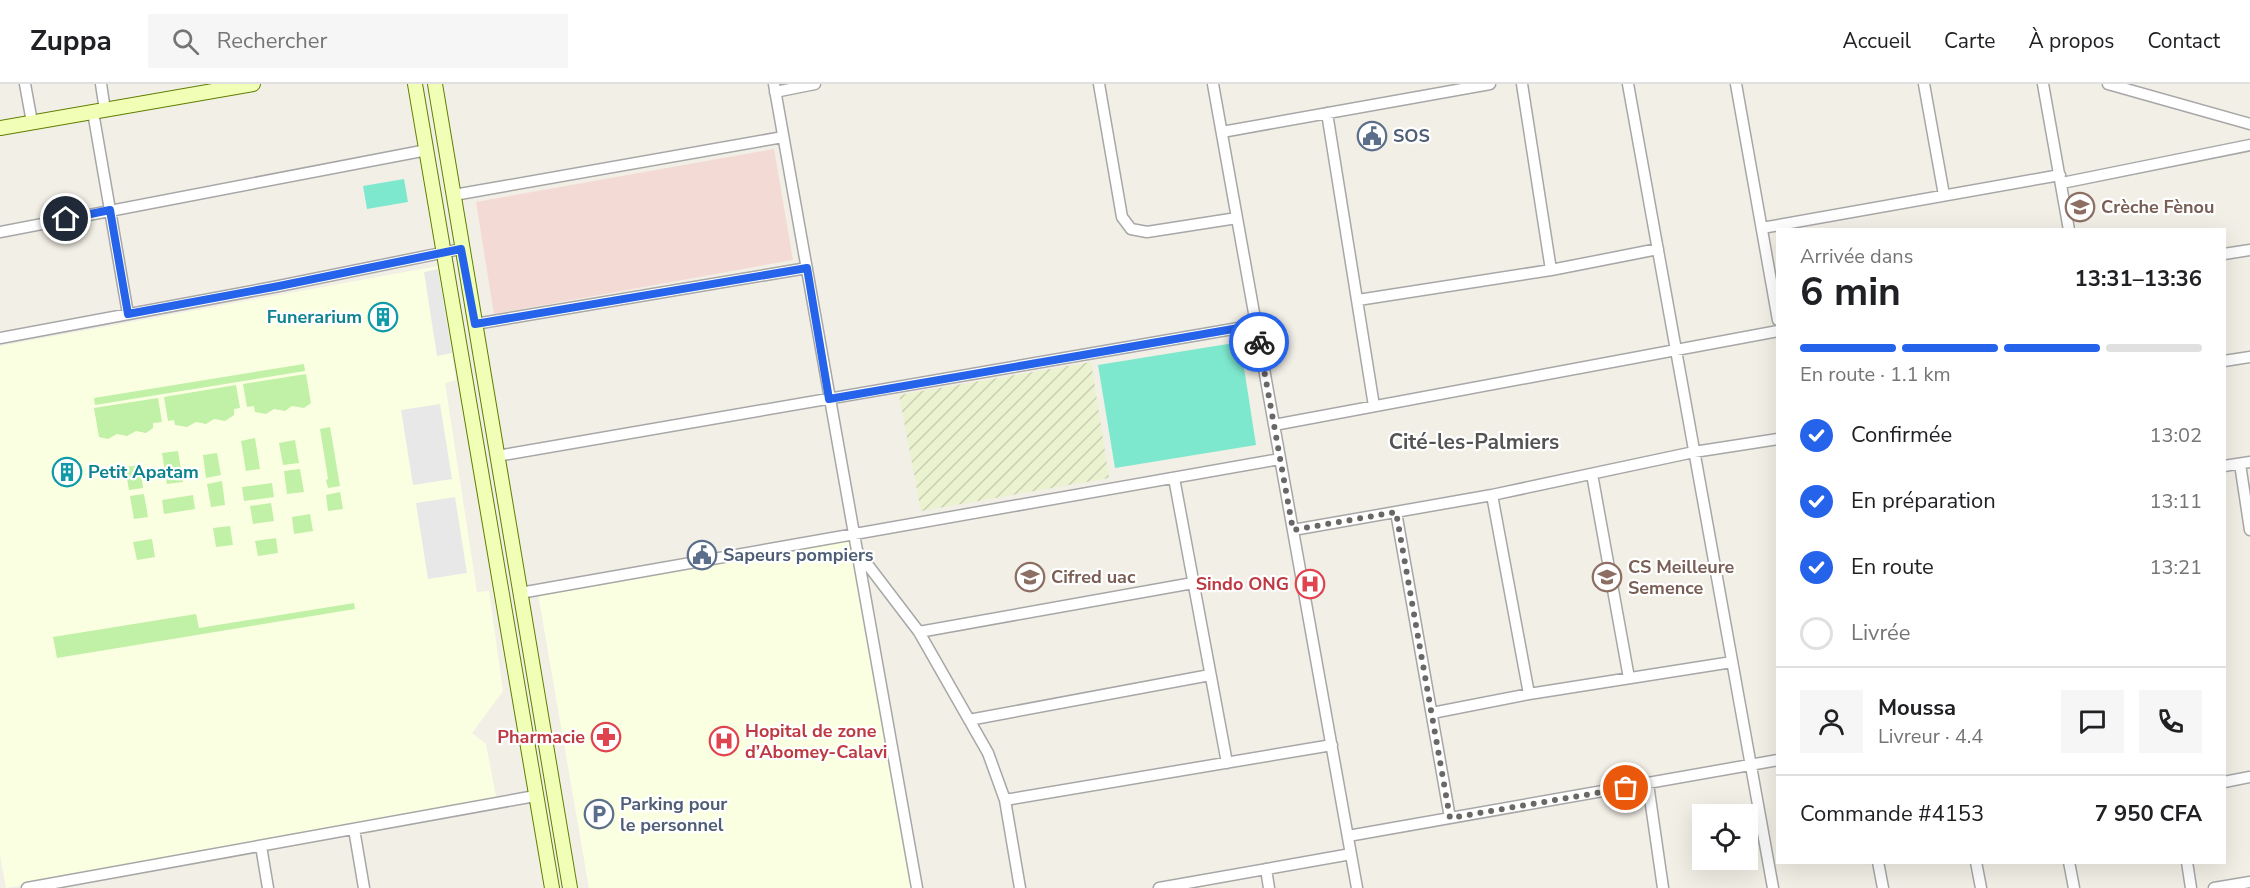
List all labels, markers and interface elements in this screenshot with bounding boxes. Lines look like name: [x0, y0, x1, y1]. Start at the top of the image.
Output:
search box: [148, 14, 568, 68]
text: Zuppa: [30, 22, 112, 60]
icon: search: [169, 25, 202, 58]
text: Rechercher: [217, 26, 327, 56]
text: Accueil: [1842, 27, 1911, 55]
text: Carte: [1944, 27, 1995, 55]
text: À propos: [2028, 27, 2114, 55]
text: Contact: [2147, 27, 2220, 55]
public building icon: SOS: [1356, 120, 1388, 152]
place label: SOS: [1393, 124, 1430, 148]
school or university icon: Crèche Fènou: [2064, 191, 2096, 223]
pin: [40, 193, 91, 244]
place label: Crèche Fènou: [2101, 195, 2214, 219]
icon: home: [49, 202, 82, 235]
text: Arrivée dans: [1800, 243, 1913, 270]
text: 13:31–13:36: [2074, 264, 2202, 294]
text: 6 min: [1800, 266, 1901, 319]
building icon: Funerarium: [367, 301, 399, 333]
place label: Funerarium: [267, 305, 362, 329]
courier: [1229, 312, 1289, 372]
icon: bike: [1243, 326, 1276, 359]
text: En route · 1.1 km: [1800, 361, 1951, 388]
icon: check: [1800, 419, 1833, 452]
text: Confirmée: [1851, 420, 1952, 450]
text: 13:02: [2149, 422, 2202, 449]
district label: Cité-les-Palmiers: [1389, 428, 1559, 456]
building icon: Petit Apatam: [51, 456, 83, 488]
place label: Petit Apatam: [88, 460, 199, 484]
icon: check: [1800, 485, 1833, 518]
text: En préparation: [1851, 486, 1996, 516]
text: 13:11: [2149, 488, 2202, 515]
public building icon: Sapeurs pompiers: [686, 539, 718, 571]
place label: Sapeurs pompiers: [723, 543, 874, 567]
icon: check: [1800, 551, 1833, 584]
text: En route: [1851, 552, 1934, 582]
text: 13:21: [2149, 554, 2202, 581]
place label: CS Meilleure Semence: [1628, 555, 1735, 600]
school or university icon: Cifred uac: [1014, 561, 1046, 593]
school or university icon: CS Meilleure Semence: [1591, 561, 1623, 593]
place label: Cifred uac: [1051, 565, 1136, 589]
hospital icon: Sindo ONG: [1294, 568, 1326, 600]
place label: Sindo ONG: [1196, 572, 1289, 596]
text: Livrée: [1851, 618, 1911, 648]
button: person: [1800, 690, 1863, 753]
button: chat: [2061, 690, 2124, 753]
button: phone: [2139, 690, 2202, 753]
text: Moussa: [1878, 693, 1956, 723]
place label: Hopital de zone d’Abomey-Calavi: [745, 719, 887, 764]
pharmacy icon: Pharmacie: [590, 721, 622, 753]
text: Livreur · 4.4: [1878, 723, 1983, 750]
place label: Pharmacie: [497, 725, 585, 749]
hospital icon: Hopital de zone d’Abomey-Calavi: [708, 725, 740, 757]
pin: [1600, 762, 1651, 813]
icon: bag: [1609, 771, 1642, 804]
place label: Parking pour le personnel: [620, 792, 727, 837]
parking icon: Parking pour le personnel: [583, 798, 615, 830]
text: Commande #4153: [1800, 799, 1984, 829]
text: 7 950 CFA: [2095, 799, 2202, 829]
map controls: [1692, 804, 1758, 870]
button: locate: [1692, 804, 1758, 870]

